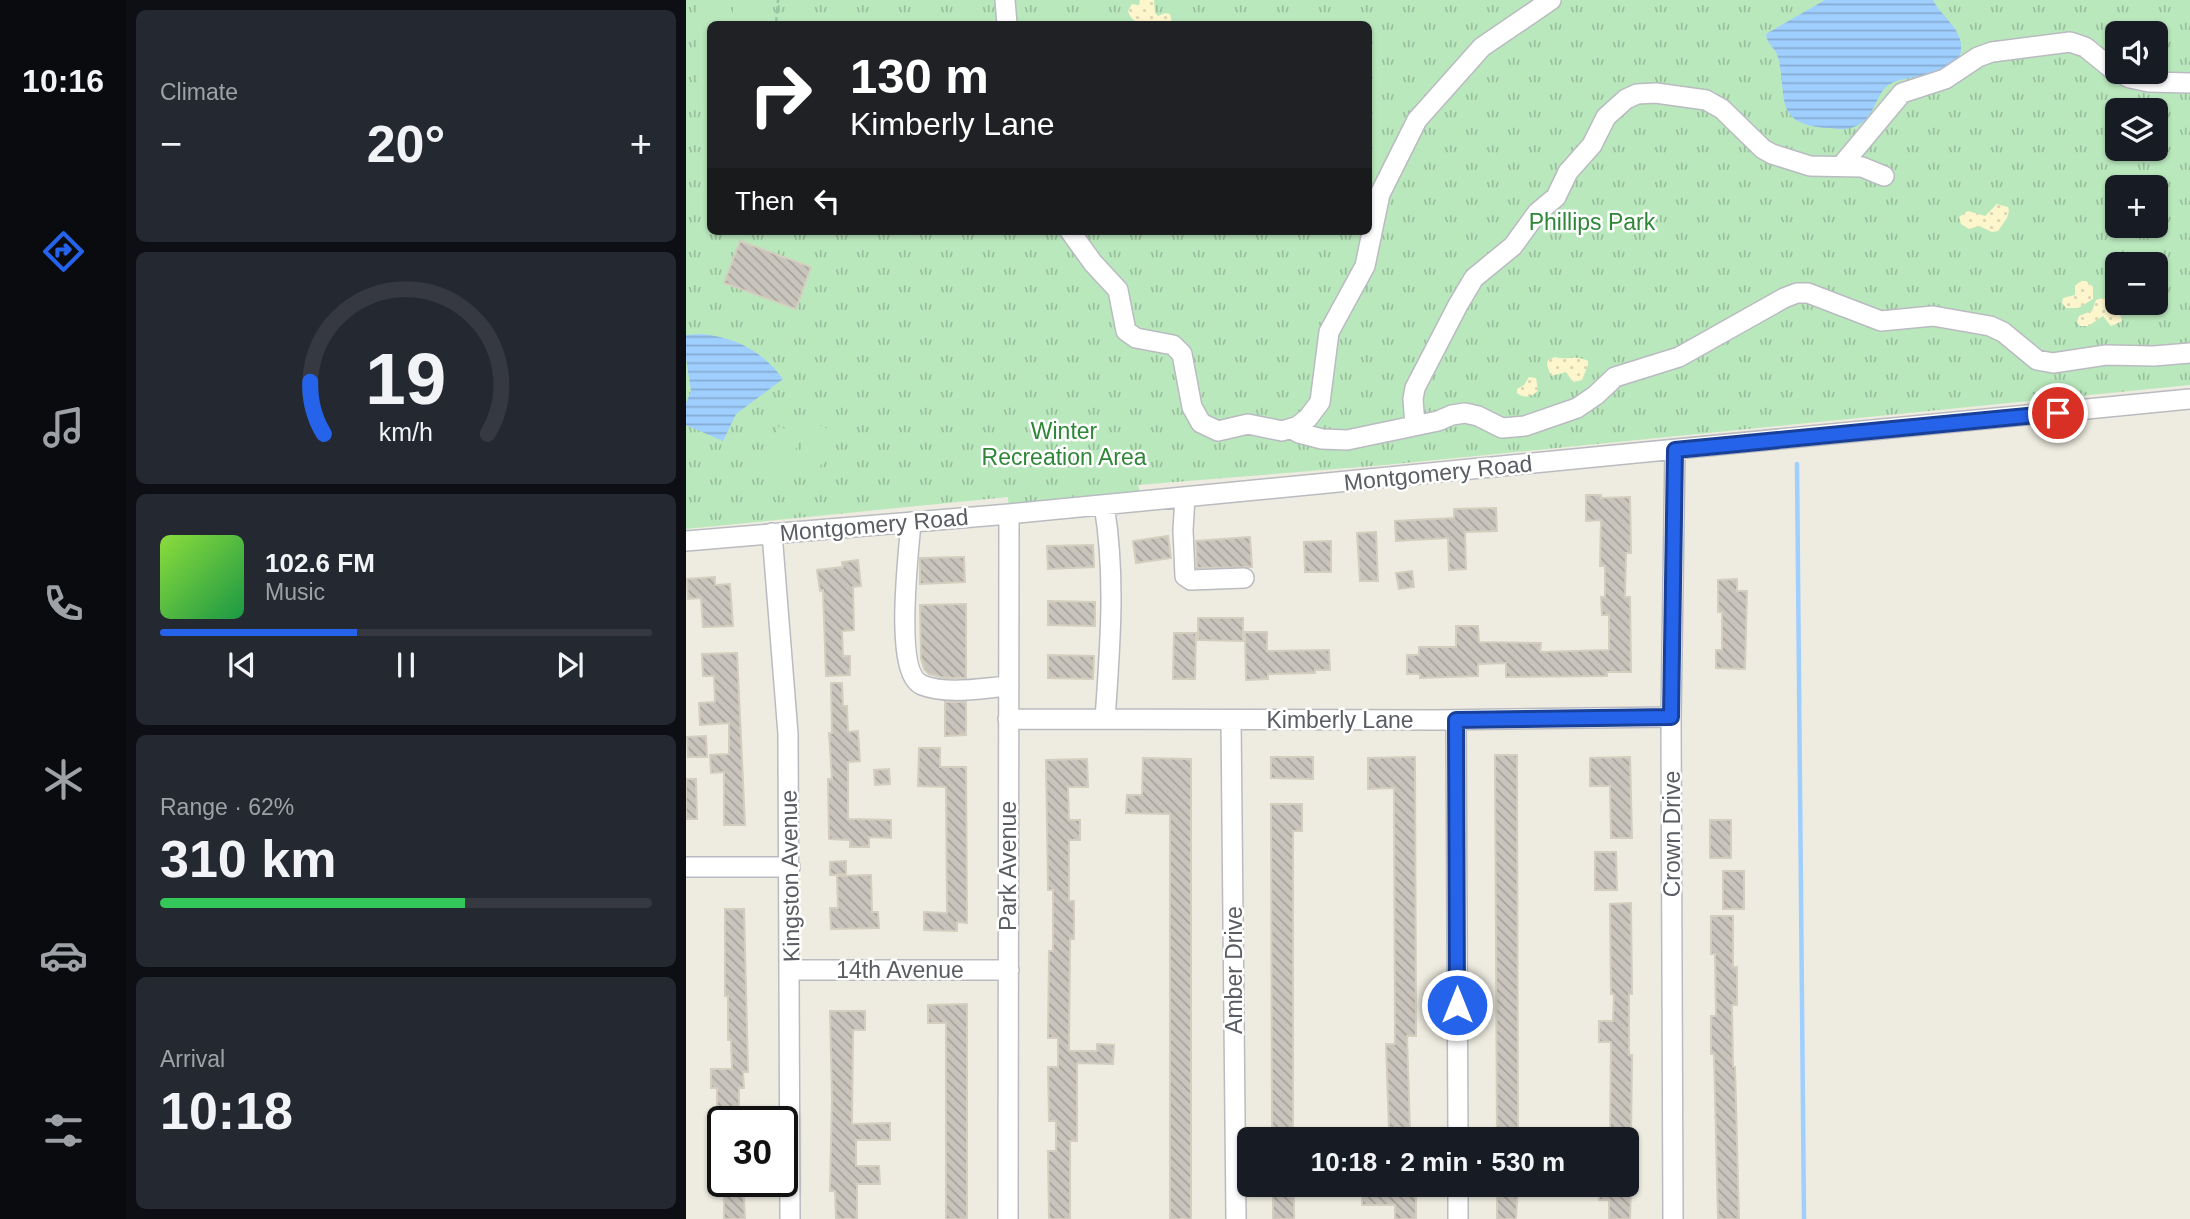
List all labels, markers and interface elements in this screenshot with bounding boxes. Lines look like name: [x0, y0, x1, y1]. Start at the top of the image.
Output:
map controls: [2105, 21, 2168, 315]
button: sound: [2105, 21, 2168, 84]
icon: right: [735, 49, 826, 140]
text: 130 m: [850, 49, 989, 103]
text: 10:16: [22, 63, 104, 99]
text: Climate: [160, 79, 238, 105]
button: layers: [2105, 98, 2168, 161]
text: Kimberly Lane: [850, 106, 1055, 142]
text: 20°: [367, 115, 445, 173]
text: −: [160, 123, 182, 165]
text: +: [630, 123, 652, 165]
button: +: [2105, 175, 2168, 238]
icon: left: [808, 182, 846, 220]
text: Then: [735, 186, 794, 216]
park label: Phillips Park: [1529, 209, 1656, 235]
icon: directions: [39, 227, 88, 276]
button: −: [2105, 252, 2168, 315]
text: 19: [366, 338, 446, 419]
pin: [2028, 383, 2088, 443]
icon: arrive: [2039, 394, 2077, 432]
icon: music: [39, 403, 88, 452]
text: km/h: [379, 417, 433, 445]
park label: Winter Recreation Area: [982, 418, 1147, 470]
street label: Montgomery Road: [1343, 450, 1533, 496]
street label: Montgomery Road: [779, 504, 969, 546]
text: 102.6 FM: [265, 548, 375, 578]
icon: phone: [39, 579, 88, 628]
text: Music: [265, 579, 325, 605]
icon: previous: [223, 646, 261, 684]
icon: pause: [387, 646, 425, 684]
icon: next: [551, 646, 589, 684]
street label: Kimberly Lane: [1266, 707, 1414, 733]
icon: climate: [39, 755, 88, 804]
street label: Crown Drive: [1659, 771, 1685, 897]
street label: Kingston Avenue: [775, 790, 805, 962]
text: Range · 62%: [160, 794, 294, 820]
street label: Park Avenue: [995, 801, 1021, 931]
text: 310 km: [160, 830, 336, 888]
street label: Amber Drive: [1221, 906, 1247, 1034]
icon: car: [39, 931, 88, 980]
street label: 14th Avenue: [836, 957, 964, 983]
position arrow: [1420, 968, 1494, 1042]
text: Arrival: [160, 1046, 225, 1072]
text: 10:18: [160, 1082, 293, 1140]
icon: filters: [39, 1106, 88, 1155]
speed limit sign: 30: [707, 1106, 798, 1197]
text: 10:18 · 2 min · 530 m: [1311, 1147, 1565, 1177]

